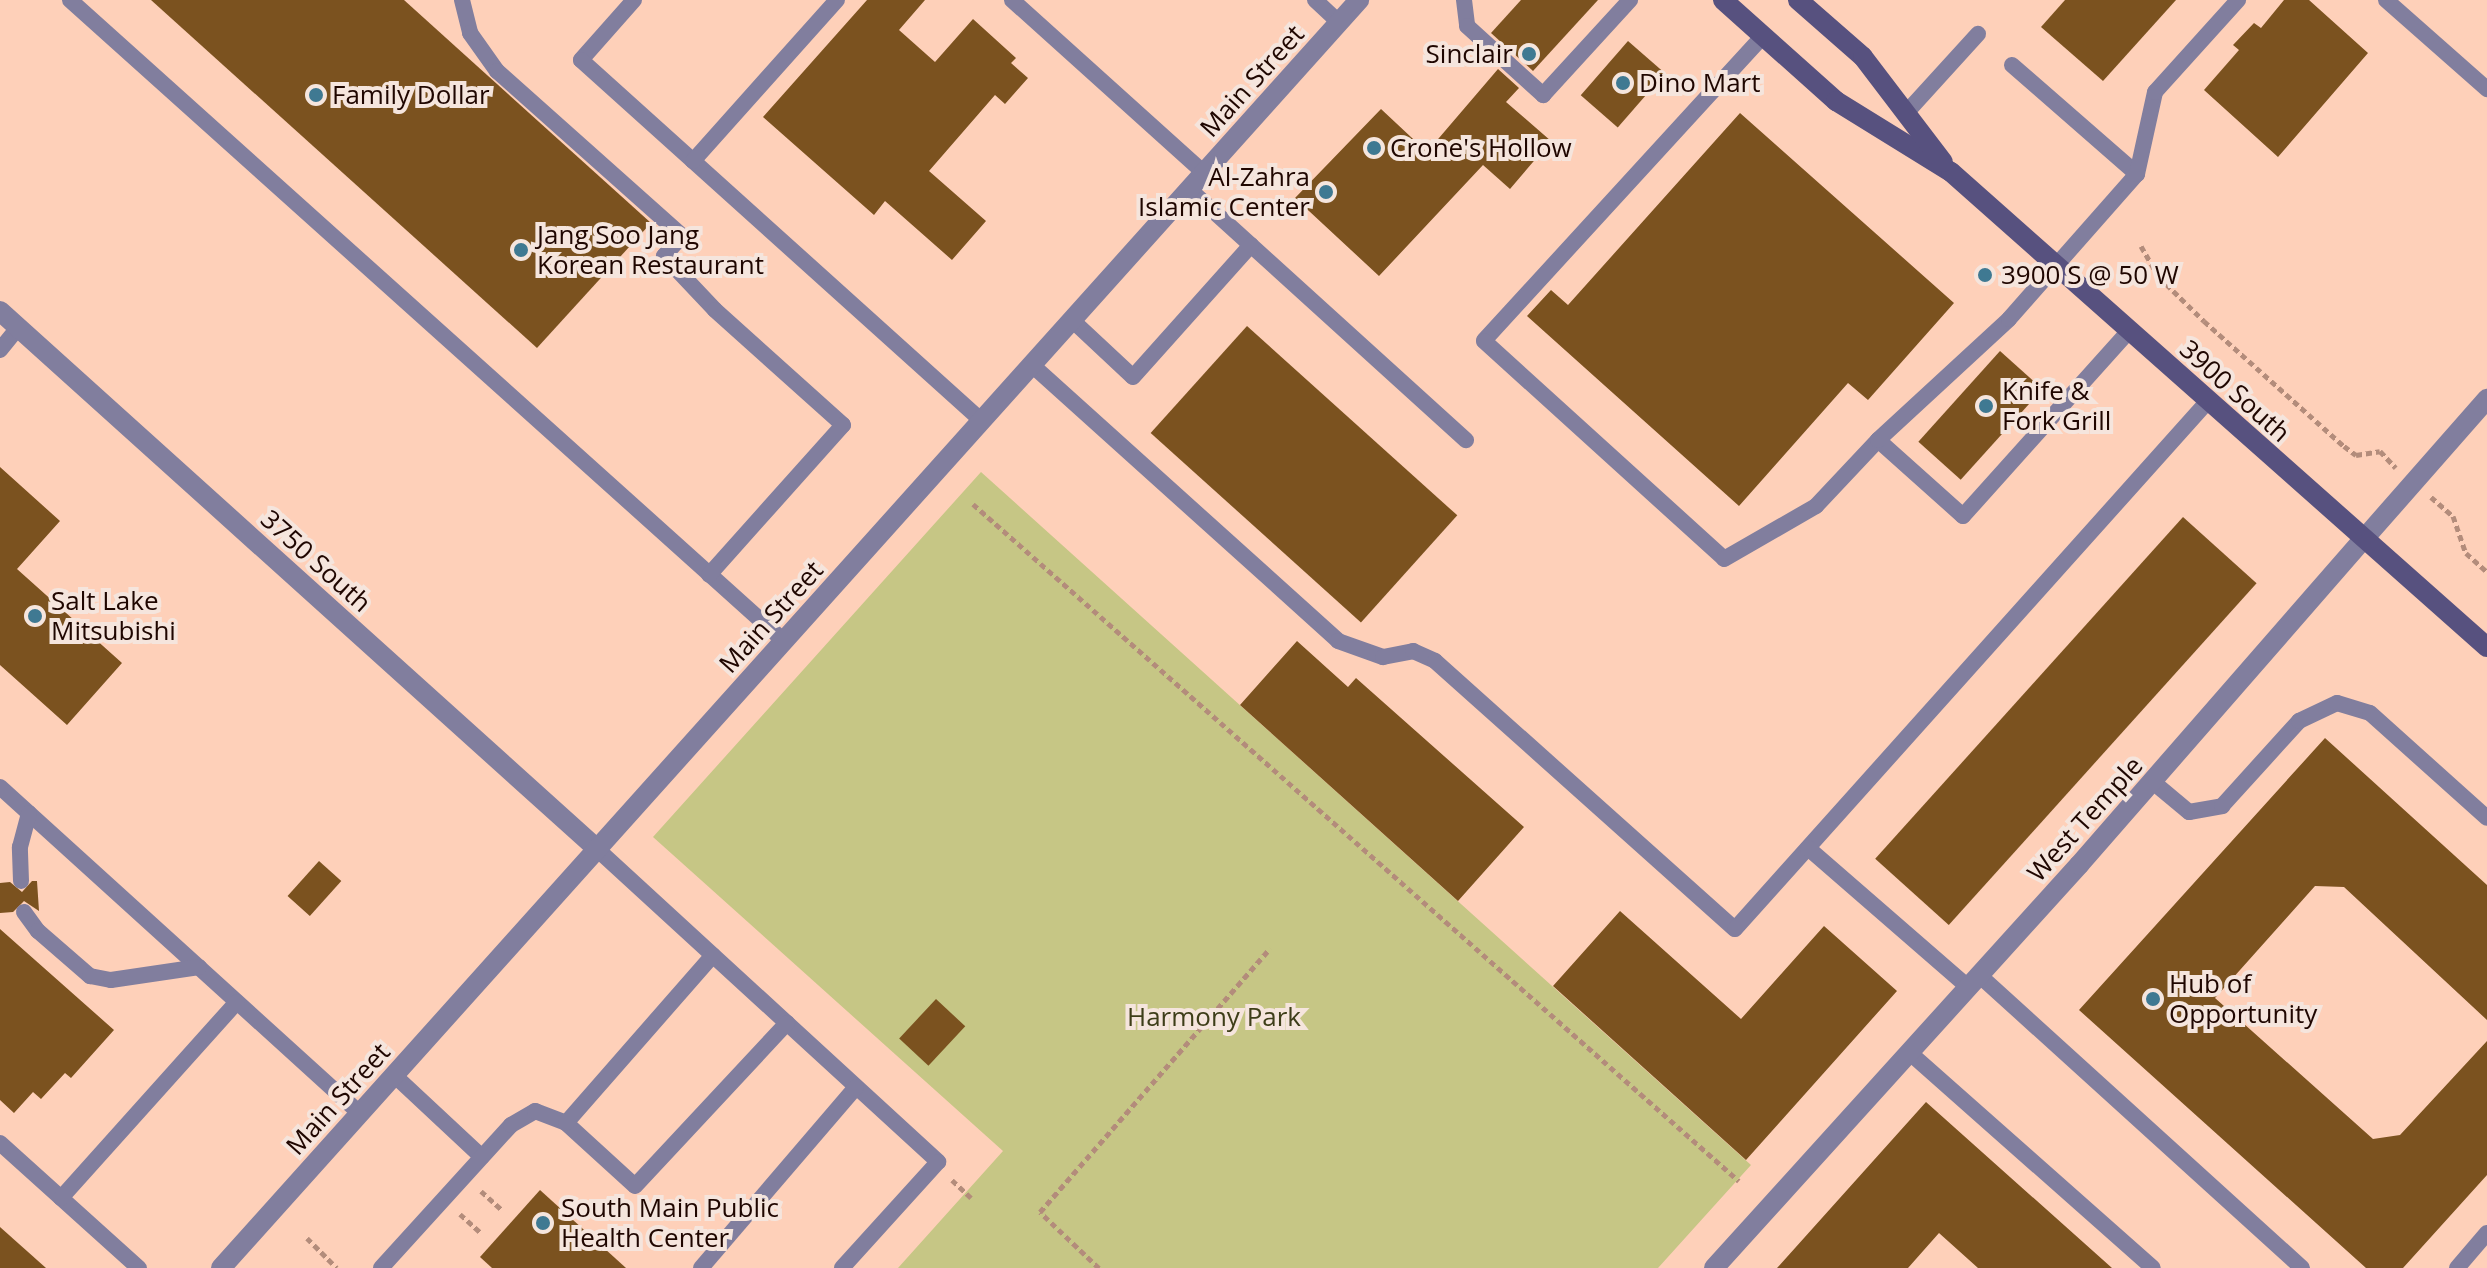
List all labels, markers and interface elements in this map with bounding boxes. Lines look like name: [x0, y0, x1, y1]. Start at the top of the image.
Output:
street label: Main Street: [1194, 19, 1310, 143]
place label: Sinclair: [1426, 38, 1513, 70]
marker: Sinclair: [1520, 45, 1538, 63]
place label: Dino Mart: [1639, 67, 1760, 99]
marker: Dino Mart: [1614, 74, 1632, 92]
place label: Family Dollar: [332, 79, 490, 111]
marker: Family Dollar: [307, 86, 325, 104]
place label: Crone's Hollow: [1390, 132, 1572, 164]
marker: Crone's Hollow: [1365, 139, 1383, 157]
place label: Al-Zahra Islamic Center: [1138, 161, 1310, 222]
marker: Al-Zahra Islamic Center: [1317, 183, 1335, 201]
place label: Jang Soo Jang Korean Restaurant: [537, 219, 764, 280]
marker: Jang Soo Jang Korean Restaurant: [512, 241, 530, 259]
place label: 3900 S @ 50 W: [2001, 259, 2179, 291]
marker: 3900 S @ 50 W: [1976, 266, 1994, 284]
street label: 3900 South: [2174, 333, 2296, 449]
place label: Knife & Fork Grill: [2002, 375, 2111, 436]
marker: Knife & Fork Grill: [1977, 397, 1995, 415]
street label: 3750 South: [255, 503, 377, 619]
street label: Main Street: [713, 555, 829, 679]
place label: Salt Lake Mitsubishi: [51, 585, 176, 646]
marker: Salt Lake Mitsubishi: [26, 607, 44, 625]
street label: West Temple: [2021, 750, 2149, 888]
place label: Hub of Opportunity: [2169, 968, 2317, 1030]
marker: Hub of Opportunity: [2144, 990, 2162, 1008]
park label: Harmony Park: [1127, 1001, 1301, 1033]
street label: Main Street: [280, 1037, 396, 1161]
place label: South Main Public Health Center: [561, 1192, 779, 1254]
marker: South Main Public Health Center: [532, 1212, 554, 1234]

